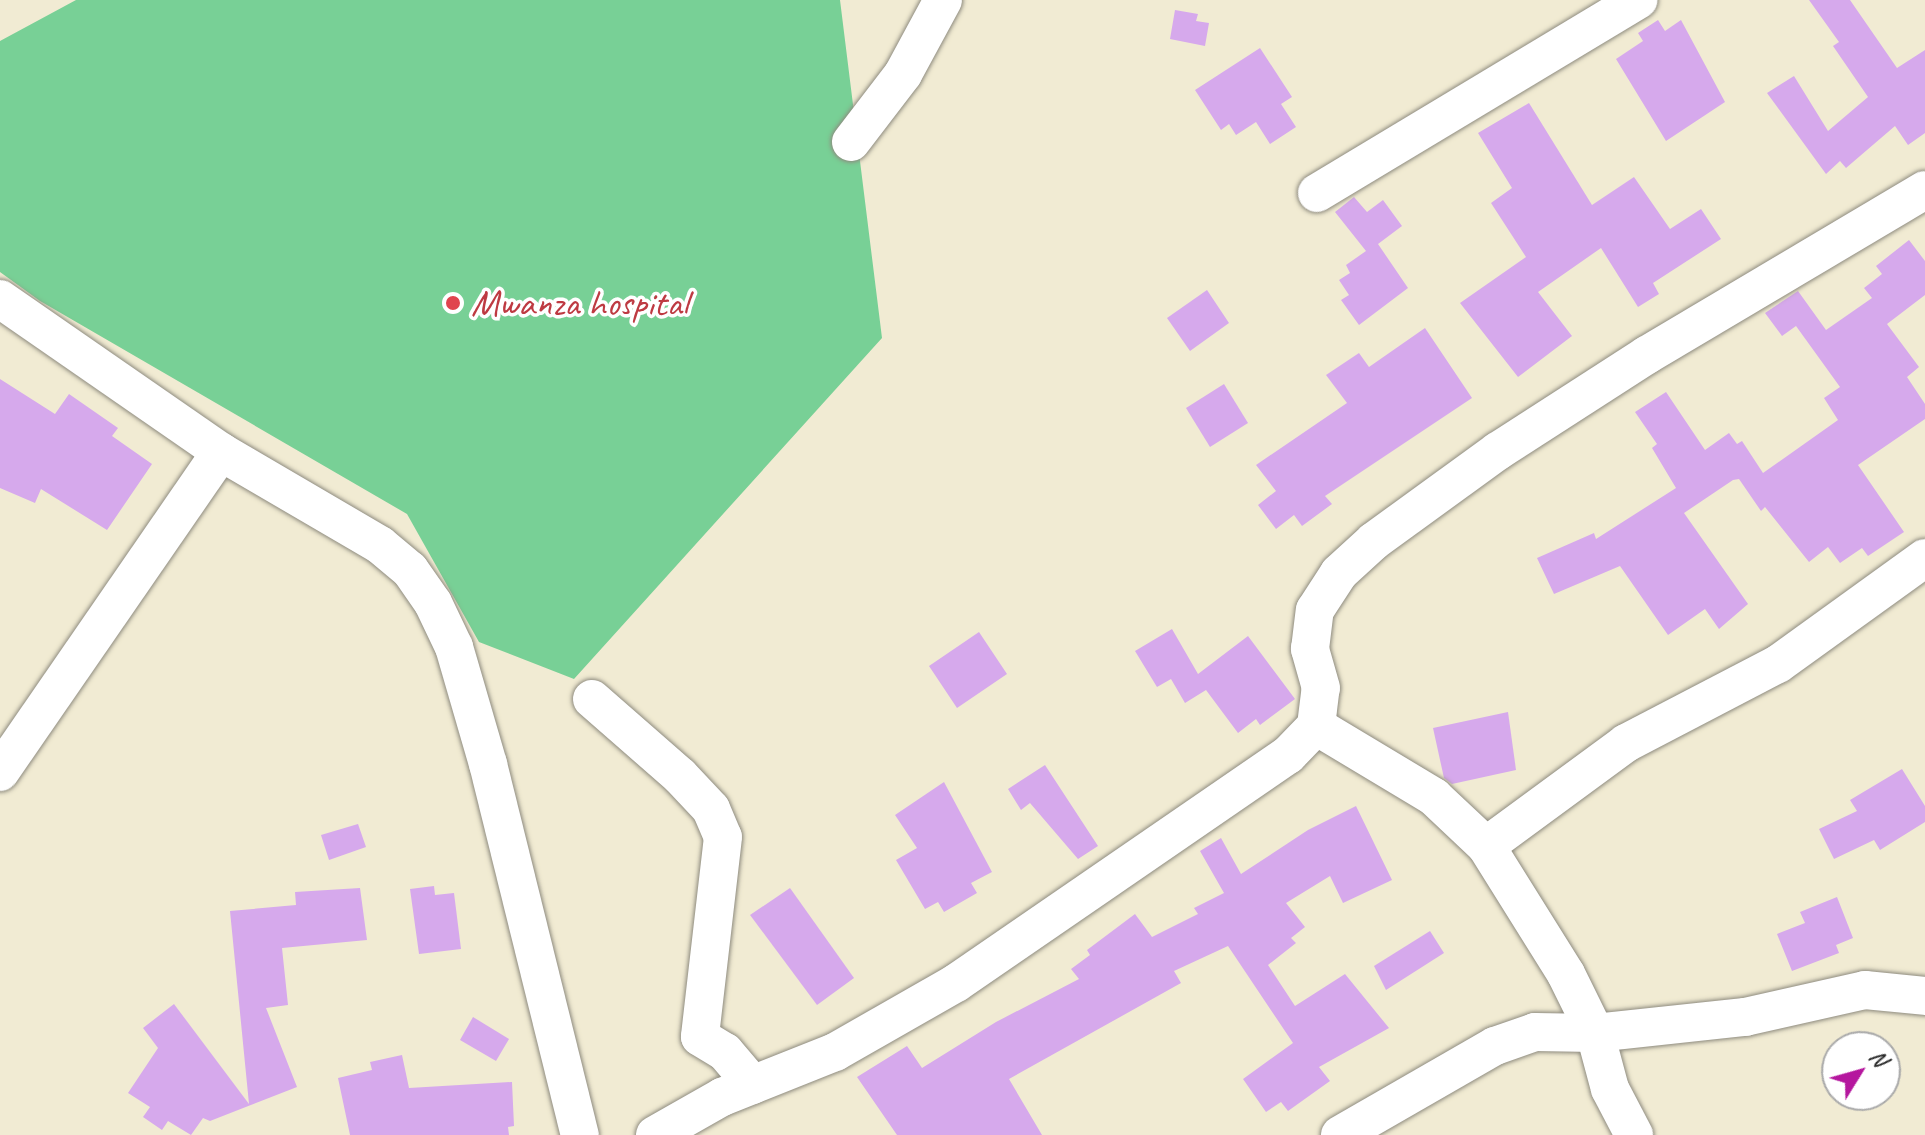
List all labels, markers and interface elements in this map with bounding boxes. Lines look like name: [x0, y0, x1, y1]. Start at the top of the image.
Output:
place label: Mwanza hospital: [471, 280, 688, 326]
marker: Mwanza hospital: [442, 292, 464, 314]
north arrow: [1821, 1031, 1901, 1111]
text: N: [1863, 1044, 1894, 1072]

